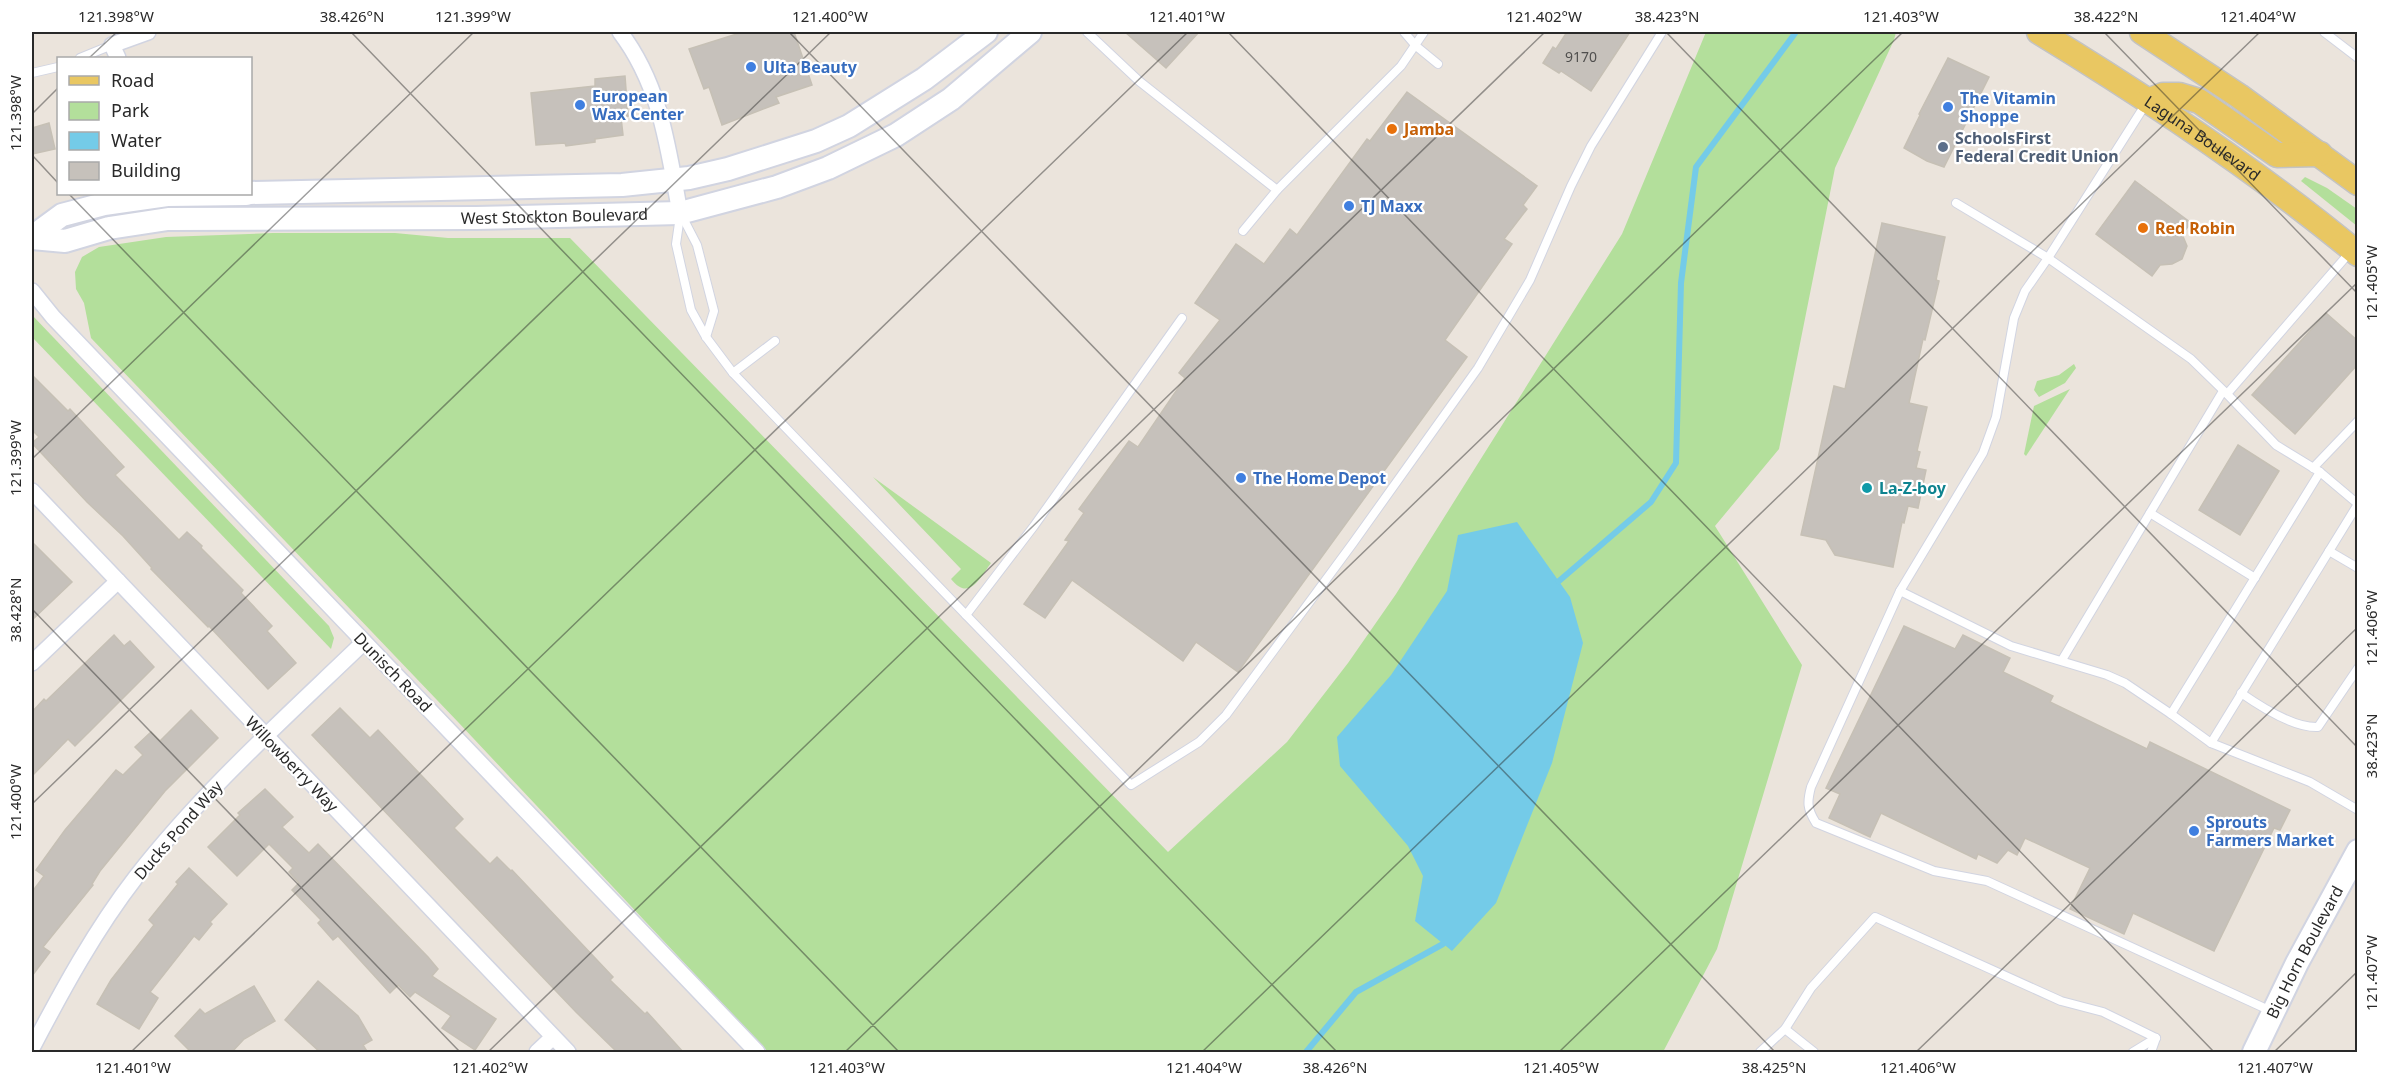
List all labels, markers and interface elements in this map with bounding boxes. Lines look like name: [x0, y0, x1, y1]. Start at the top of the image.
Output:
text: 121.398°W: [78, 6, 154, 26]
text: 38.426°N: [320, 6, 384, 26]
text: 121.399°W: [435, 6, 511, 26]
text: 121.400°W: [792, 6, 868, 26]
text: 121.401°W: [1149, 6, 1225, 26]
text: 121.402°W: [1506, 6, 1582, 26]
text: 38.423°N: [1635, 6, 1699, 26]
text: 121.403°W: [1863, 6, 1939, 26]
text: 38.422°N: [2074, 6, 2138, 26]
text: 121.404°W: [2220, 6, 2296, 26]
house number: 9170: [1565, 47, 1597, 66]
place label: Ulta Beauty: [763, 56, 858, 78]
legend: [57, 57, 252, 195]
marker: Ulta Beauty: [744, 60, 758, 74]
text: Road: [111, 68, 154, 92]
text: 121.398°W: [5, 75, 25, 151]
place label: European Wax Center: [592, 85, 684, 125]
place label: The Vitamin Shoppe: [1960, 87, 2056, 127]
street label: Laguna Boulevard: [2140, 90, 2265, 186]
text: Park: [111, 98, 149, 122]
marker: European Wax Center: [573, 98, 587, 112]
marker: The Vitamin Shoppe: [1941, 100, 1955, 114]
place label: Jamba: [1402, 118, 1454, 140]
marker: Jamba: [1385, 122, 1399, 136]
place label: SchoolsFirst Federal Credit Union: [1955, 127, 2119, 167]
text: Water: [111, 128, 162, 152]
marker: SchoolsFirst Federal Credit Union: [1936, 140, 1950, 154]
text: Building: [111, 158, 181, 182]
place label: TJ Maxx: [1361, 195, 1424, 217]
marker: TJ Maxx: [1342, 199, 1356, 213]
street label: West Stockton Boulevard: [461, 203, 648, 229]
place label: Red Robin: [2155, 217, 2235, 239]
marker: Red Robin: [2136, 221, 2150, 235]
text: 121.405°W: [2361, 245, 2381, 321]
text: 121.399°W: [5, 420, 25, 496]
place label: The Home Depot: [1253, 467, 1386, 489]
marker: The Home Depot: [1234, 471, 1248, 485]
place label: La-Z-boy: [1879, 477, 1947, 499]
marker: La-Z-boy: [1860, 481, 1874, 495]
text: 38.428°N: [5, 578, 25, 642]
text: 121.406°W: [2361, 590, 2381, 666]
street label: Dunisch Road: [349, 627, 437, 717]
street label: Willowberry Way: [241, 711, 344, 817]
text: 38.423°N: [2361, 714, 2381, 778]
text: 121.400°W: [5, 764, 25, 840]
street label: Ducks Pond Way: [129, 775, 228, 884]
place label: Sprouts Farmers Market: [2206, 811, 2334, 851]
marker: Sprouts Farmers Market: [2187, 824, 2201, 838]
street label: Big Horn Boulevard: [2261, 882, 2348, 1022]
text: 121.407°W: [2361, 935, 2381, 1011]
text: 121.401°W: [95, 1057, 171, 1077]
text: 121.402°W: [452, 1057, 528, 1077]
text: 121.403°W: [809, 1057, 885, 1077]
text: 121.404°W: [1166, 1057, 1242, 1077]
text: 38.426°N: [1303, 1057, 1367, 1077]
text: 121.405°W: [1523, 1057, 1599, 1077]
text: 38.425°N: [1742, 1057, 1806, 1077]
text: 121.406°W: [1880, 1057, 1956, 1077]
text: 121.407°W: [2237, 1057, 2313, 1077]

